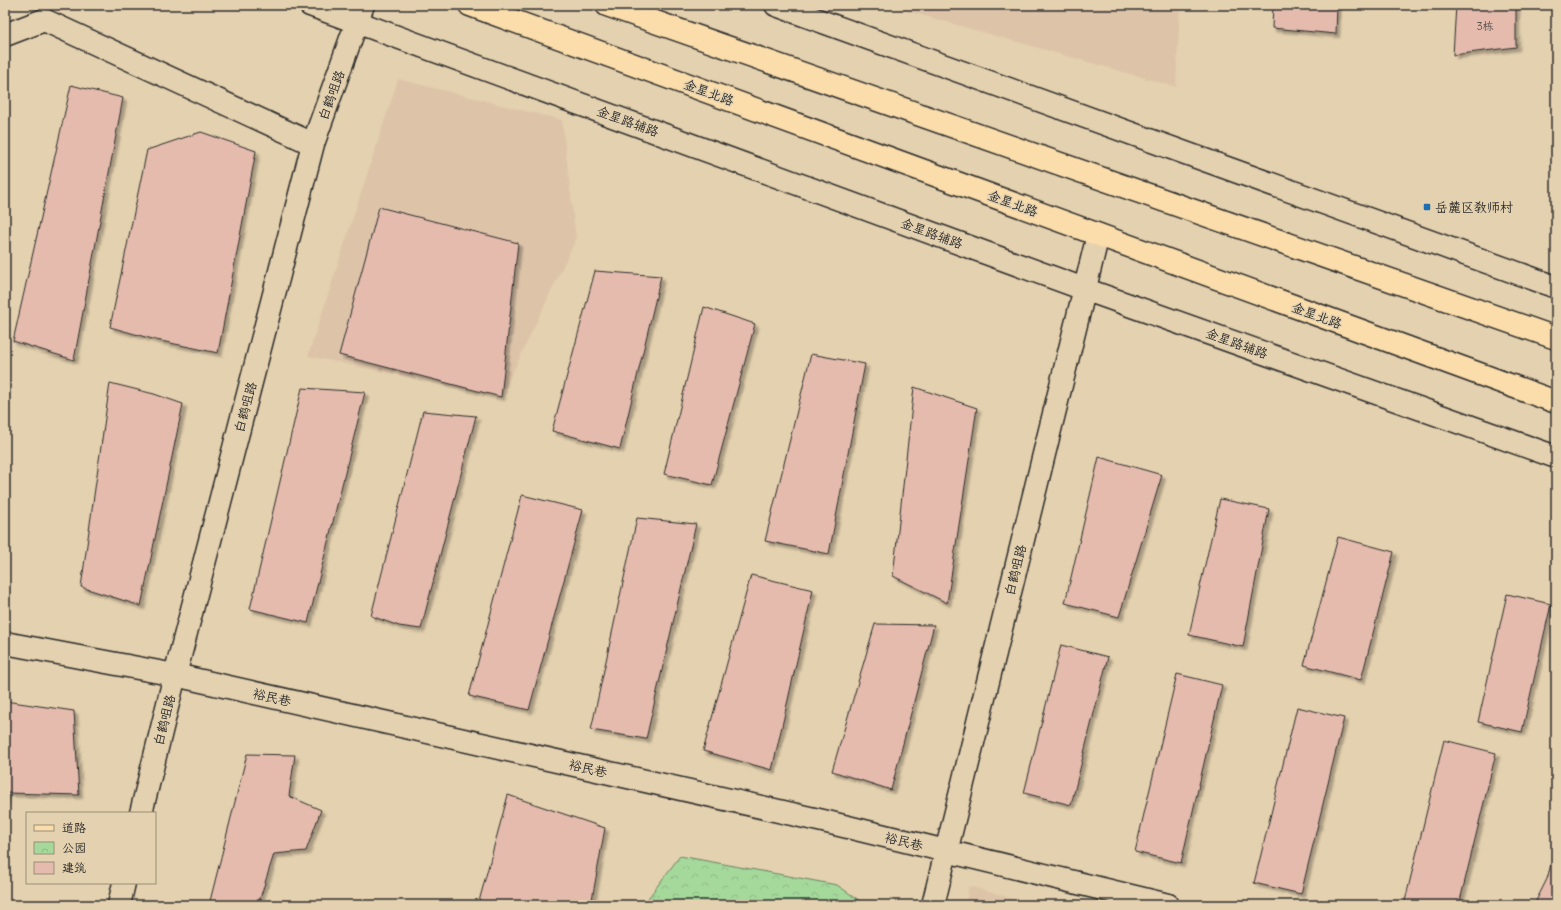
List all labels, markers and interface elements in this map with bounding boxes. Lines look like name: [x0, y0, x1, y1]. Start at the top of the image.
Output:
house number: 3栋: [1476, 19, 1494, 33]
street label: 白鹤咀路: [315, 68, 348, 123]
street label: 金星北路: [681, 76, 736, 109]
street label: 金星路辅路: [594, 102, 661, 141]
street label: 金星北路: [985, 187, 1040, 220]
place label: 岳麓区教师村: [1435, 199, 1513, 216]
marker: 岳麓区教师村: [1422, 202, 1432, 212]
street label: 金星路辅路: [898, 214, 965, 253]
street label: 金星北路: [1289, 299, 1344, 332]
street label: 金星路辅路: [1203, 324, 1270, 363]
street label: 白鹤咀路: [231, 380, 260, 434]
street label: 白鹤咀路: [1001, 543, 1030, 597]
street label: 裕民巷: [251, 685, 293, 710]
street label: 白鹤咀路: [150, 693, 179, 747]
street label: 裕民巷: [567, 756, 609, 781]
legend: [26, 812, 156, 884]
text: 道路: [62, 820, 86, 835]
street label: 裕民巷: [883, 829, 925, 854]
text: 公园: [62, 840, 86, 855]
text: 建筑: [62, 860, 86, 875]

